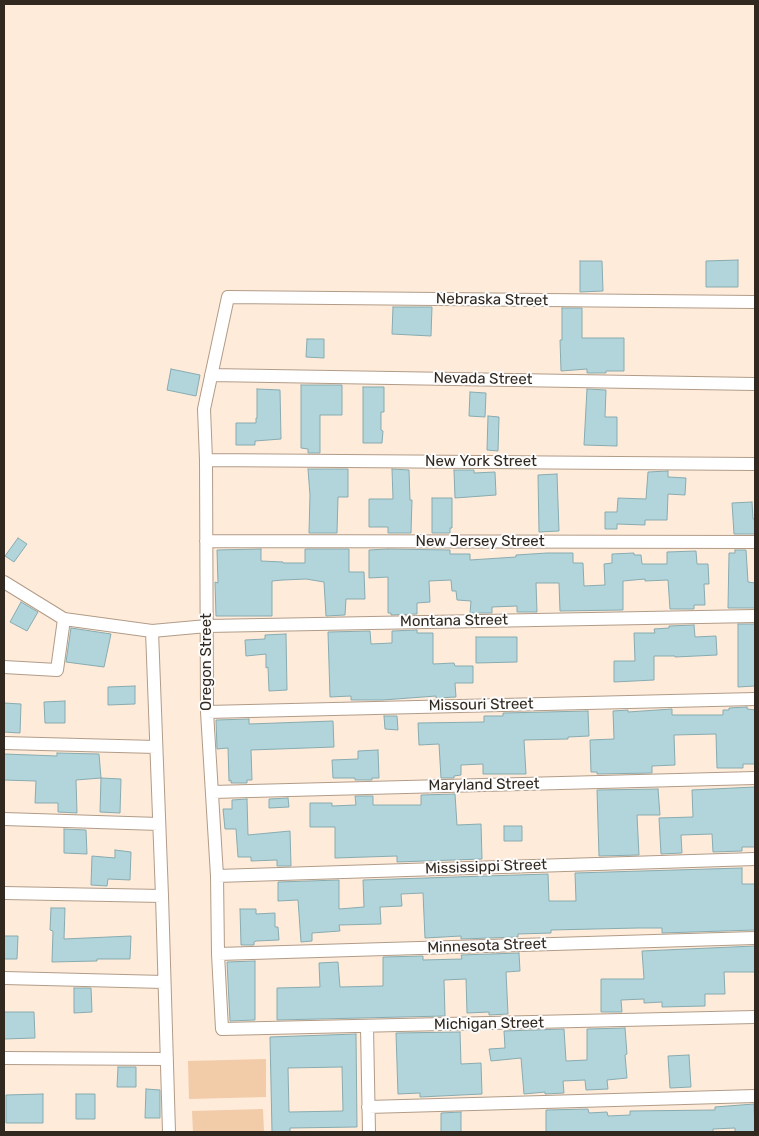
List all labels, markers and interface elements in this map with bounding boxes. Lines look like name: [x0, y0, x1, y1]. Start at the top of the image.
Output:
street label: Nebraska Street: [436, 290, 548, 310]
street label: Nevada Street: [433, 369, 533, 389]
street label: New York Street: [425, 453, 537, 471]
street label: New Jersey Street: [415, 533, 545, 551]
street label: Montana Street: [400, 611, 508, 631]
street label: Oregon Street: [198, 613, 216, 711]
street label: Missouri Street: [428, 695, 534, 715]
street label: Maryland Street: [428, 775, 540, 795]
street label: Mississippi Street: [425, 856, 547, 878]
street label: Minnesota Street: [427, 935, 547, 957]
street label: Michigan Street: [434, 1014, 544, 1034]

